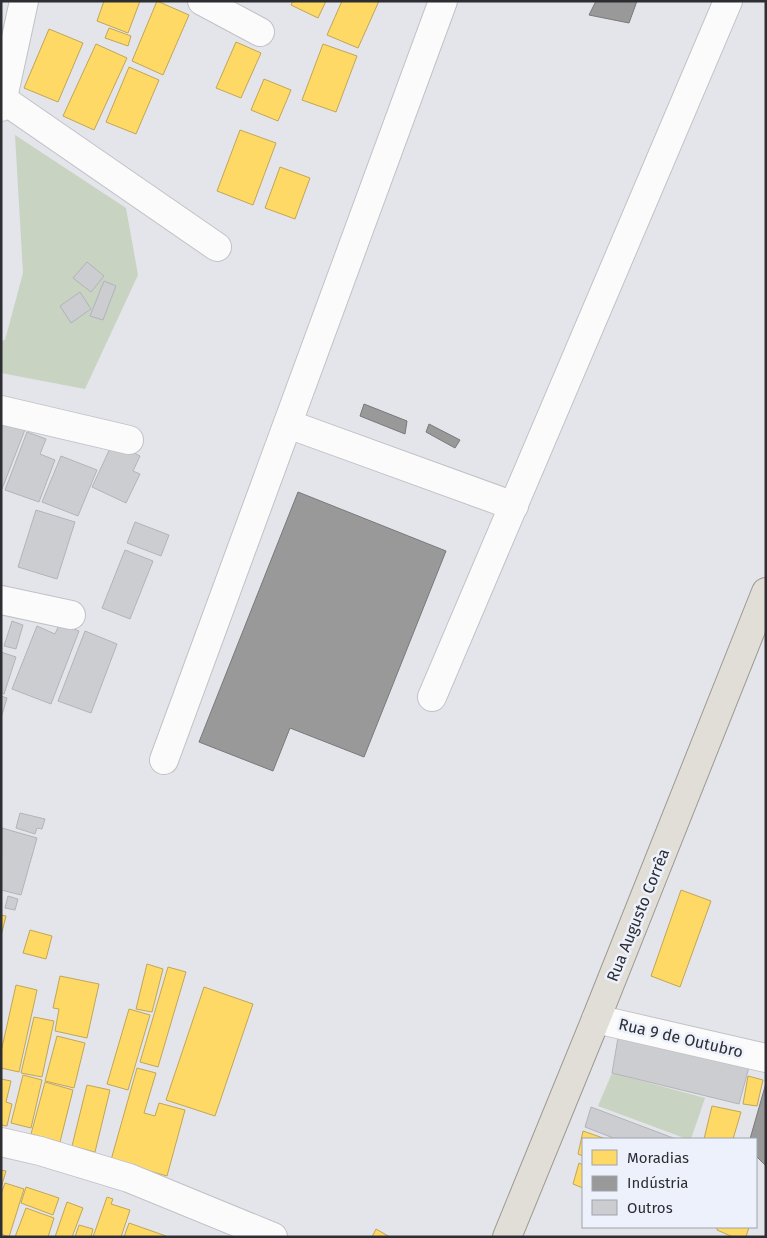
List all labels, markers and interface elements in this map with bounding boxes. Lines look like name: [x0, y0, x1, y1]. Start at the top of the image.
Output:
street label: Rua Augusto Corrêa: [603, 846, 673, 984]
street label: Rua 9 de Outubro: [617, 1014, 745, 1062]
legend: [582, 1138, 757, 1228]
text: Moradias: [627, 1149, 689, 1167]
text: Indústria: [627, 1174, 689, 1192]
text: Outros: [627, 1199, 673, 1217]

